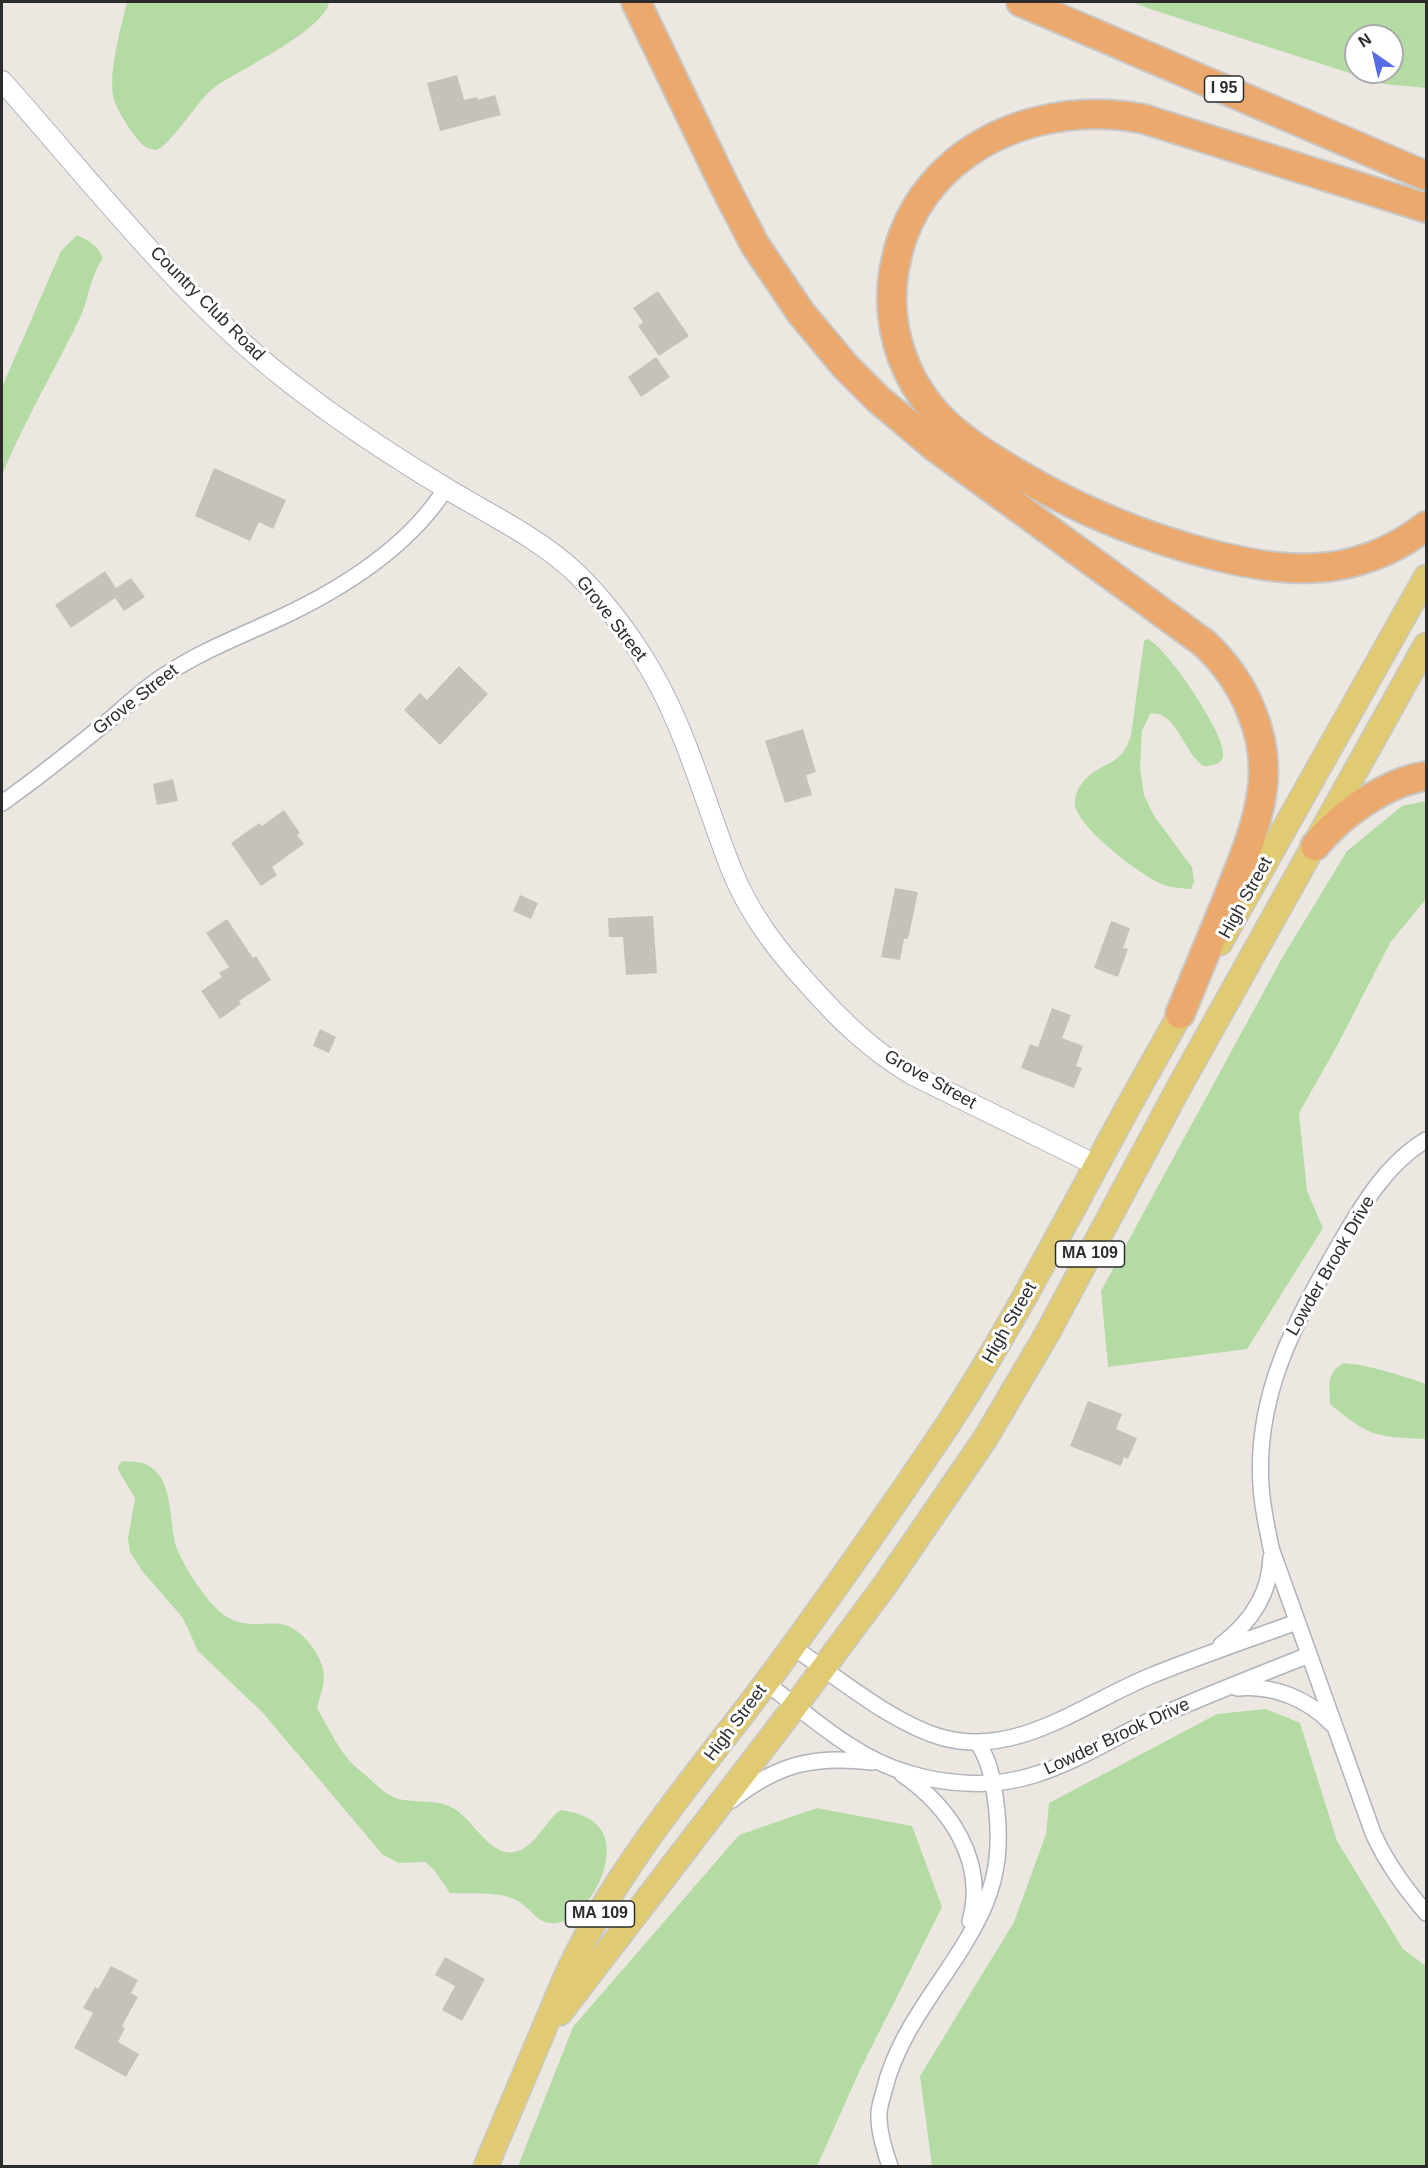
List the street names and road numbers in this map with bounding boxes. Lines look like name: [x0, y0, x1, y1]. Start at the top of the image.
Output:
road number: I 95: [1204, 76, 1244, 102]
street label: Country Club Road: [145, 242, 269, 366]
street label: Grove Street: [571, 572, 651, 666]
street label: Grove Street: [89, 660, 183, 740]
street label: High Street: [1215, 853, 1277, 943]
street label: Grove Street: [880, 1046, 980, 1114]
street label: Lowder Brook Drive: [1282, 1192, 1380, 1340]
road number: MA 109: [1056, 1241, 1124, 1267]
street label: High Street: [978, 1279, 1042, 1367]
street label: High Street: [700, 1681, 772, 1765]
street label: Lowder Brook Drive: [1041, 1694, 1193, 1780]
road number: MA 109: [566, 1901, 634, 1927]

